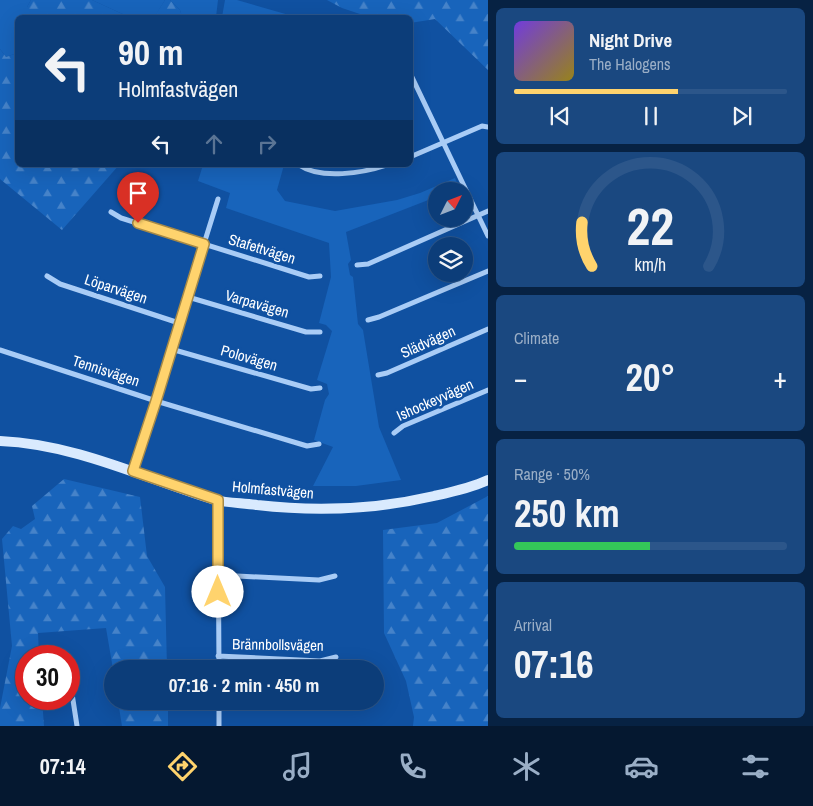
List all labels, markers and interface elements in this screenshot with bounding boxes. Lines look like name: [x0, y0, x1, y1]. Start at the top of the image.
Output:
text: Night Drive: [589, 27, 672, 53]
text: 90 m: [118, 29, 183, 76]
icon: left: [35, 35, 100, 100]
text: The Halogens: [589, 53, 671, 75]
text: Holmfastvägen: [118, 74, 238, 104]
icon: previous: [546, 102, 574, 130]
icon: pause: [637, 102, 665, 130]
icon: next: [728, 102, 756, 130]
icon: left: [147, 130, 175, 158]
icon: ahead: [200, 130, 228, 158]
icon: right: [253, 130, 281, 158]
pin: [117, 172, 159, 223]
icon: arrive: [124, 179, 152, 207]
north arrow: [428, 182, 472, 228]
map controls: [428, 182, 473, 282]
text: 22: [627, 191, 674, 261]
street label: Stafettvägen: [226, 228, 298, 269]
button: layers: [428, 237, 473, 282]
text: km/h: [635, 253, 666, 277]
street label: Löparvägen: [82, 269, 150, 309]
street label: Varpavägen: [223, 284, 291, 323]
street label: Slädvägen: [397, 320, 459, 363]
text: Climate: [514, 327, 559, 349]
street label: Polovägen: [218, 339, 280, 376]
street label: Tennisvägen: [70, 350, 143, 391]
text: 20°: [626, 352, 675, 403]
text: −: [514, 359, 527, 397]
text: +: [774, 359, 787, 397]
street label: Ishockeyvägen: [393, 373, 477, 426]
text: Range · 50%: [514, 463, 590, 485]
street label: Holmfastvägen: [231, 475, 315, 504]
text: 250 km: [514, 488, 620, 539]
position arrow: [191, 565, 243, 617]
text: Arrival: [514, 614, 552, 636]
street label: Brännbollsvägen: [232, 633, 324, 656]
text: 07:16: [514, 639, 594, 690]
speed limit sign: 30: [15, 645, 80, 710]
text: 07:16 · 2 min · 450 m: [169, 672, 319, 698]
icon: directions: [165, 749, 200, 784]
icon: music: [280, 749, 315, 784]
icon: phone: [395, 749, 430, 784]
icon: climate: [509, 749, 544, 784]
icon: car: [624, 749, 659, 784]
icon: filters: [738, 749, 773, 784]
text: 07:14: [40, 751, 86, 781]

